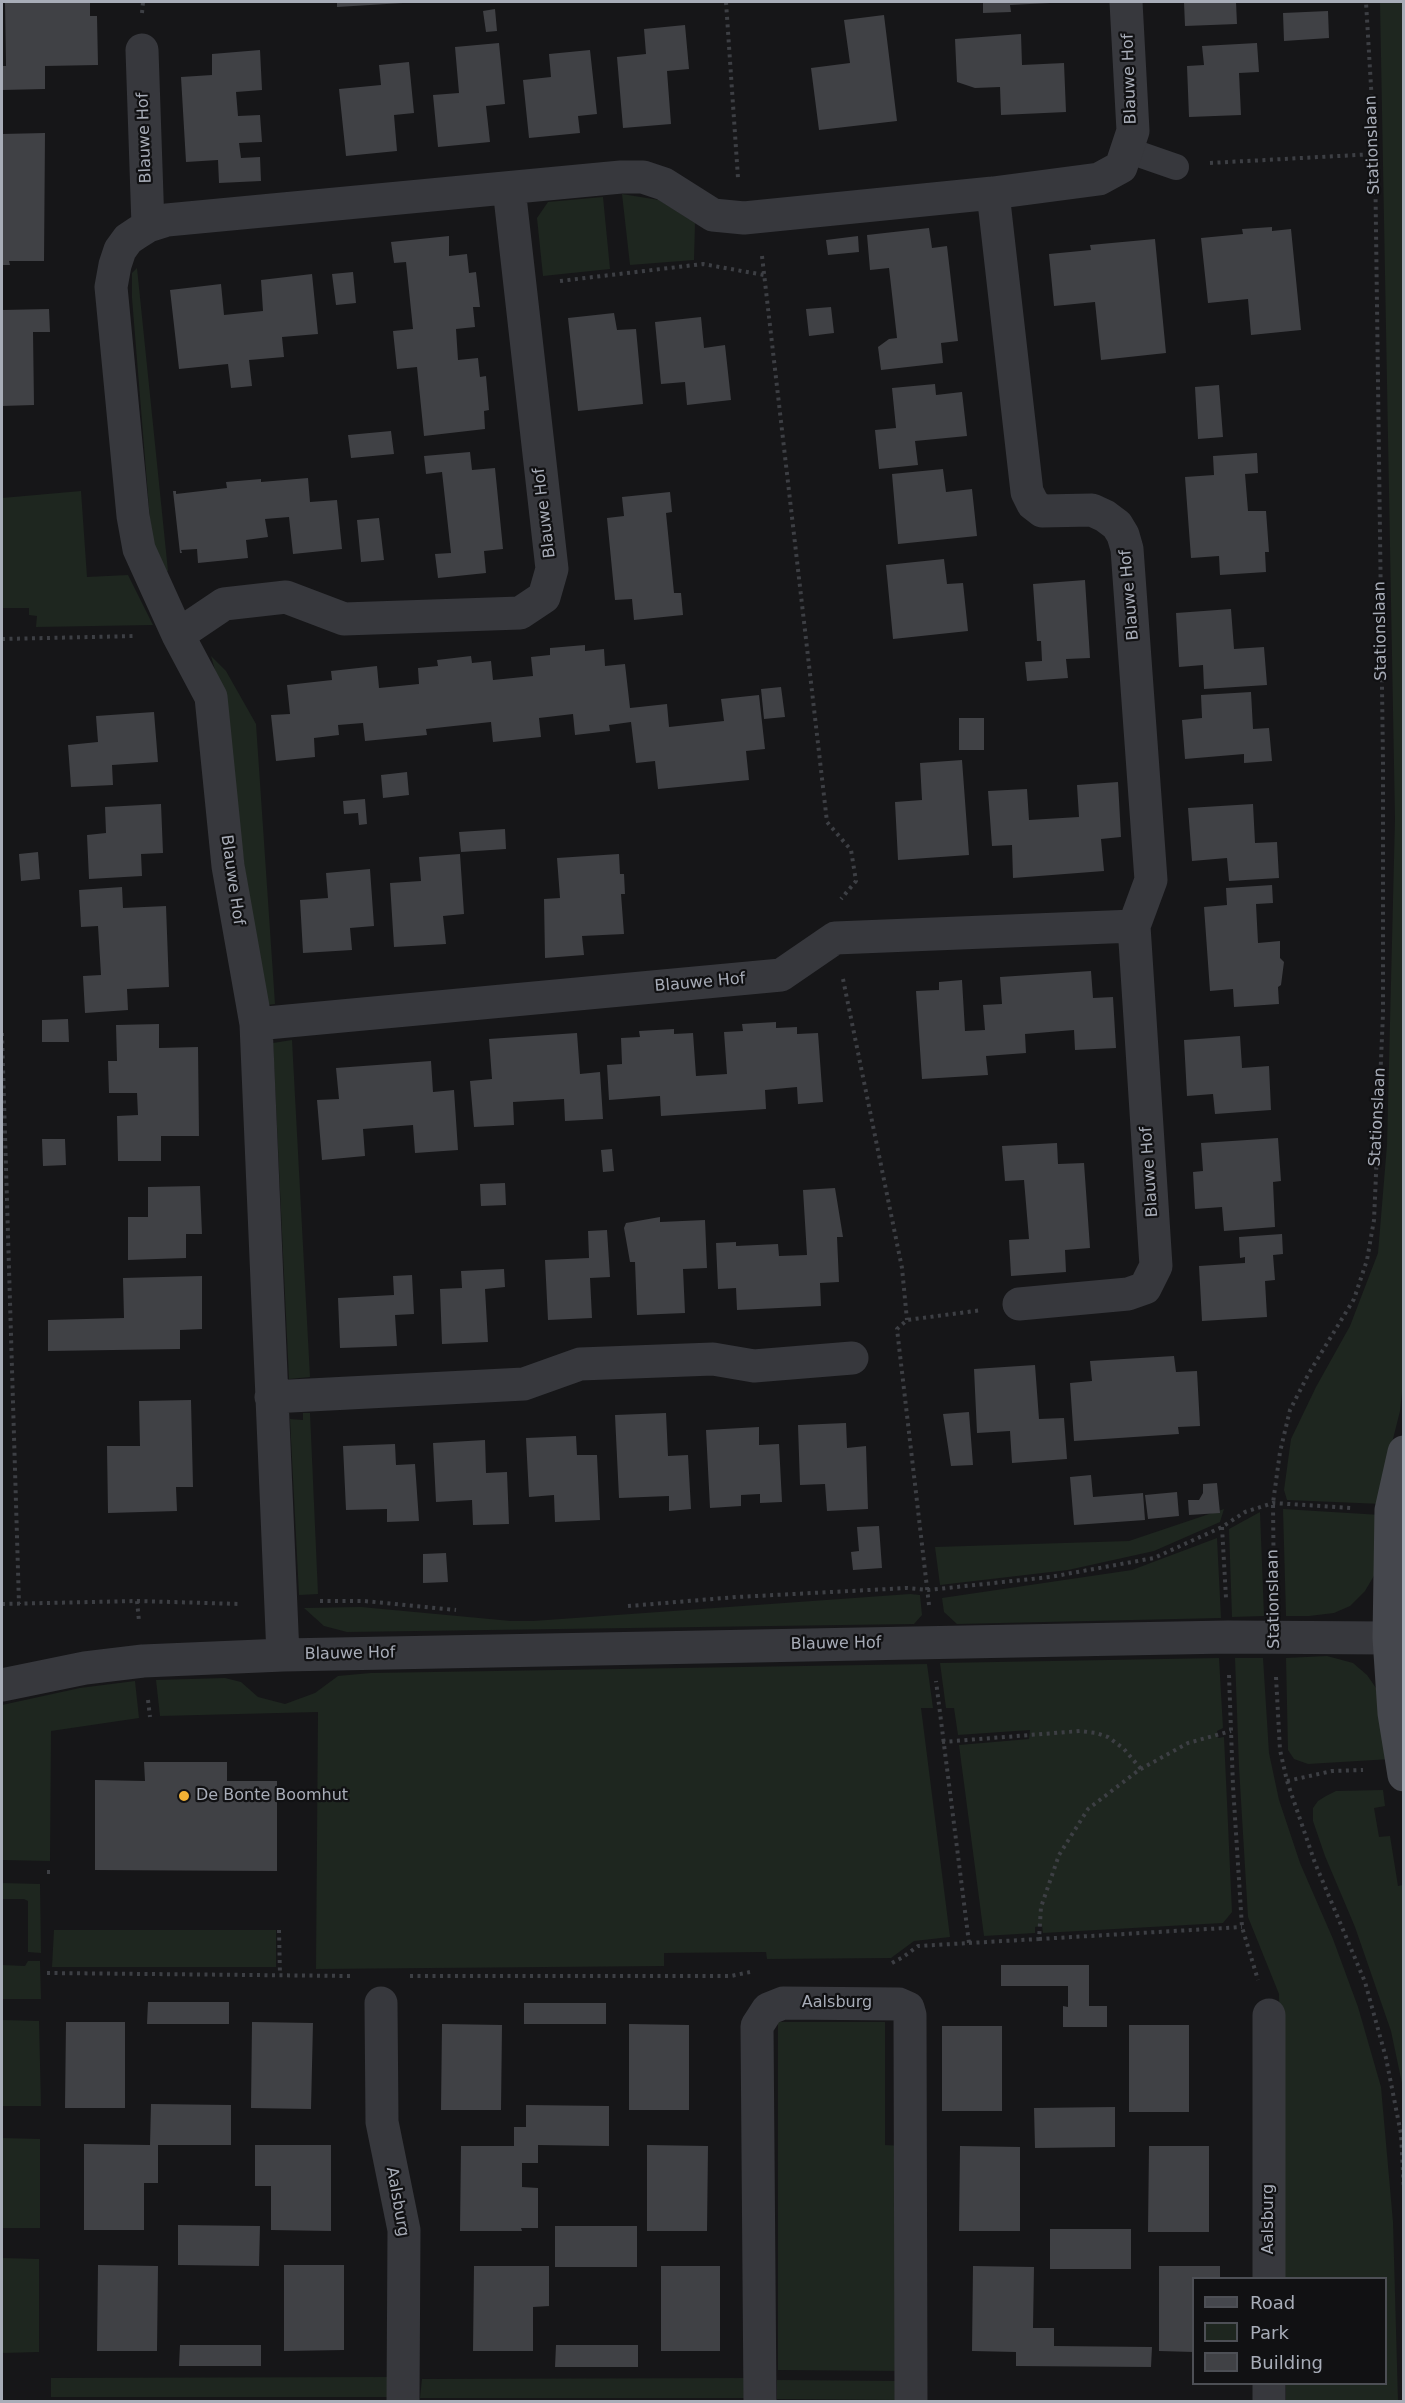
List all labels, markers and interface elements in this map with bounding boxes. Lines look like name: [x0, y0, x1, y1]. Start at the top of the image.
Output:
street label: Blauwe Hof: [1119, 33, 1141, 125]
street label: Blauwe Hof: [134, 92, 156, 184]
street label: Stationslaan: [1362, 95, 1384, 195]
street label: Blauwe Hof: [530, 467, 560, 559]
street label: Blauwe Hof: [1116, 549, 1144, 641]
street label: Stationslaan: [1371, 581, 1391, 681]
street label: Blauwe Hof: [216, 834, 248, 926]
street label: Blauwe Hof: [654, 969, 746, 997]
street label: Stationslaan: [1366, 1067, 1390, 1167]
street label: Blauwe Hof: [1137, 1126, 1163, 1218]
street label: Stationslaan: [1264, 1549, 1284, 1649]
street label: Blauwe Hof: [790, 1634, 882, 1654]
street label: Blauwe Hof: [304, 1644, 396, 1664]
place label: De Bonte Boomhut: [196, 1786, 348, 1806]
marker: De Bonte Boomhut: [177, 1789, 191, 1803]
street label: Aalsburg: [802, 1993, 872, 2013]
street label: Aalsburg: [381, 2166, 413, 2238]
street label: Aalsburg: [1259, 2184, 1279, 2254]
legend: [1192, 2277, 1387, 2385]
text: Road: [1250, 2292, 1295, 2313]
text: Park: [1250, 2322, 1289, 2343]
text: Building: [1250, 2352, 1323, 2373]

